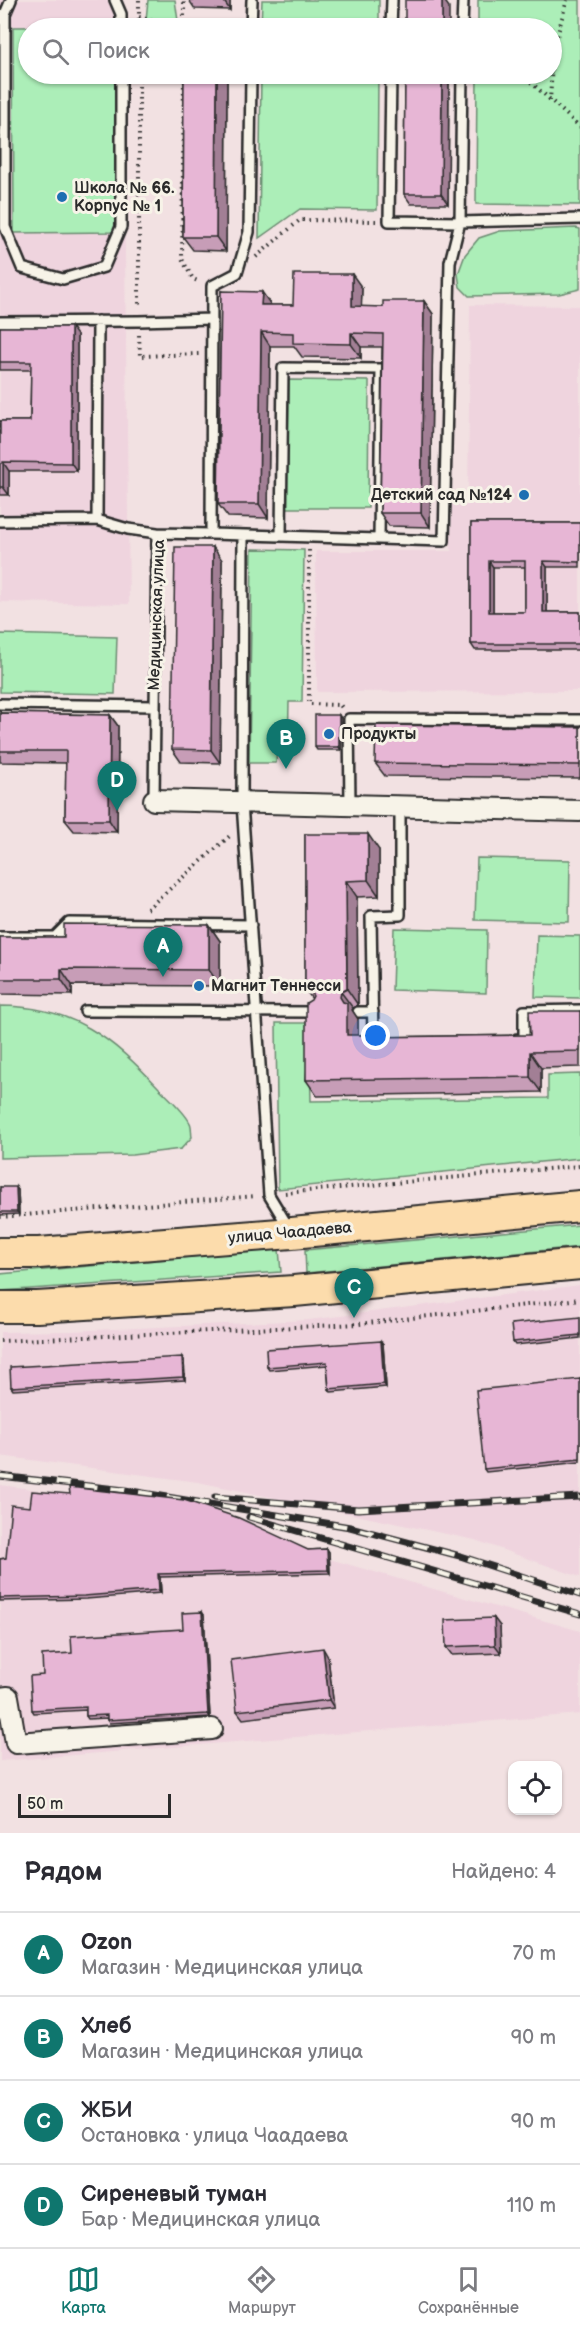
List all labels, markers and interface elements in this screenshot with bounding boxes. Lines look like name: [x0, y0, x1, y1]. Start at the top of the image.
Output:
search box: [18, 18, 562, 84]
icon: search: [39, 35, 72, 68]
text: Поиск: [87, 38, 150, 65]
place label: Школа № 66. Корпус № 1: [74, 179, 175, 216]
marker: Школа № 66. Корпус № 1: [55, 190, 69, 204]
place label: Детский сад №124: [371, 486, 513, 505]
marker: Детский сад №124: [517, 488, 531, 502]
street label: Медицинская улица: [145, 538, 169, 691]
pin: B: [266, 720, 306, 769]
place label: Продукты: [341, 725, 416, 744]
marker: Продукты: [322, 727, 336, 741]
pin: D: [98, 762, 136, 811]
pin: A: [144, 928, 182, 977]
place label: Магнит Теннесси: [211, 977, 341, 996]
marker: Магнит Теннесси: [192, 979, 206, 993]
your location: [361, 1021, 390, 1050]
street label: улица Чаадаева: [227, 1218, 353, 1248]
pin: C: [334, 1268, 374, 1318]
map controls: [508, 1761, 562, 1815]
button: locate: [508, 1761, 562, 1815]
scale bar: [18, 1791, 171, 1818]
text: 50 m: [27, 1795, 63, 1814]
text: Рядом: [24, 1857, 102, 1888]
text: Найдено: 4: [451, 1860, 556, 1884]
text: Ozon: [81, 1929, 132, 1956]
text: A: [37, 1942, 50, 1966]
text: 70 m: [512, 1942, 556, 1966]
text: Магазин · Медицинская улица: [81, 1956, 363, 1980]
text: Хлеб: [81, 2013, 132, 2040]
text: B: [36, 2026, 51, 2050]
text: 90 m: [511, 2026, 556, 2050]
text: Магазин · Медицинская улица: [81, 2040, 363, 2064]
text: ЖБИ: [81, 2097, 133, 2124]
text: C: [36, 2110, 51, 2134]
text: 90 m: [511, 2110, 556, 2134]
text: Остановка · улица Чаадаева: [81, 2124, 348, 2148]
text: Сиреневый туман: [81, 2181, 267, 2208]
text: D: [37, 2194, 50, 2218]
text: 110 m: [507, 2194, 556, 2218]
text: Бар · Медицинская улица: [81, 2208, 320, 2232]
tab: Карта: [61, 2263, 106, 2318]
tab: Маршрут: [228, 2263, 296, 2318]
tab: Сохранённые: [418, 2263, 519, 2318]

